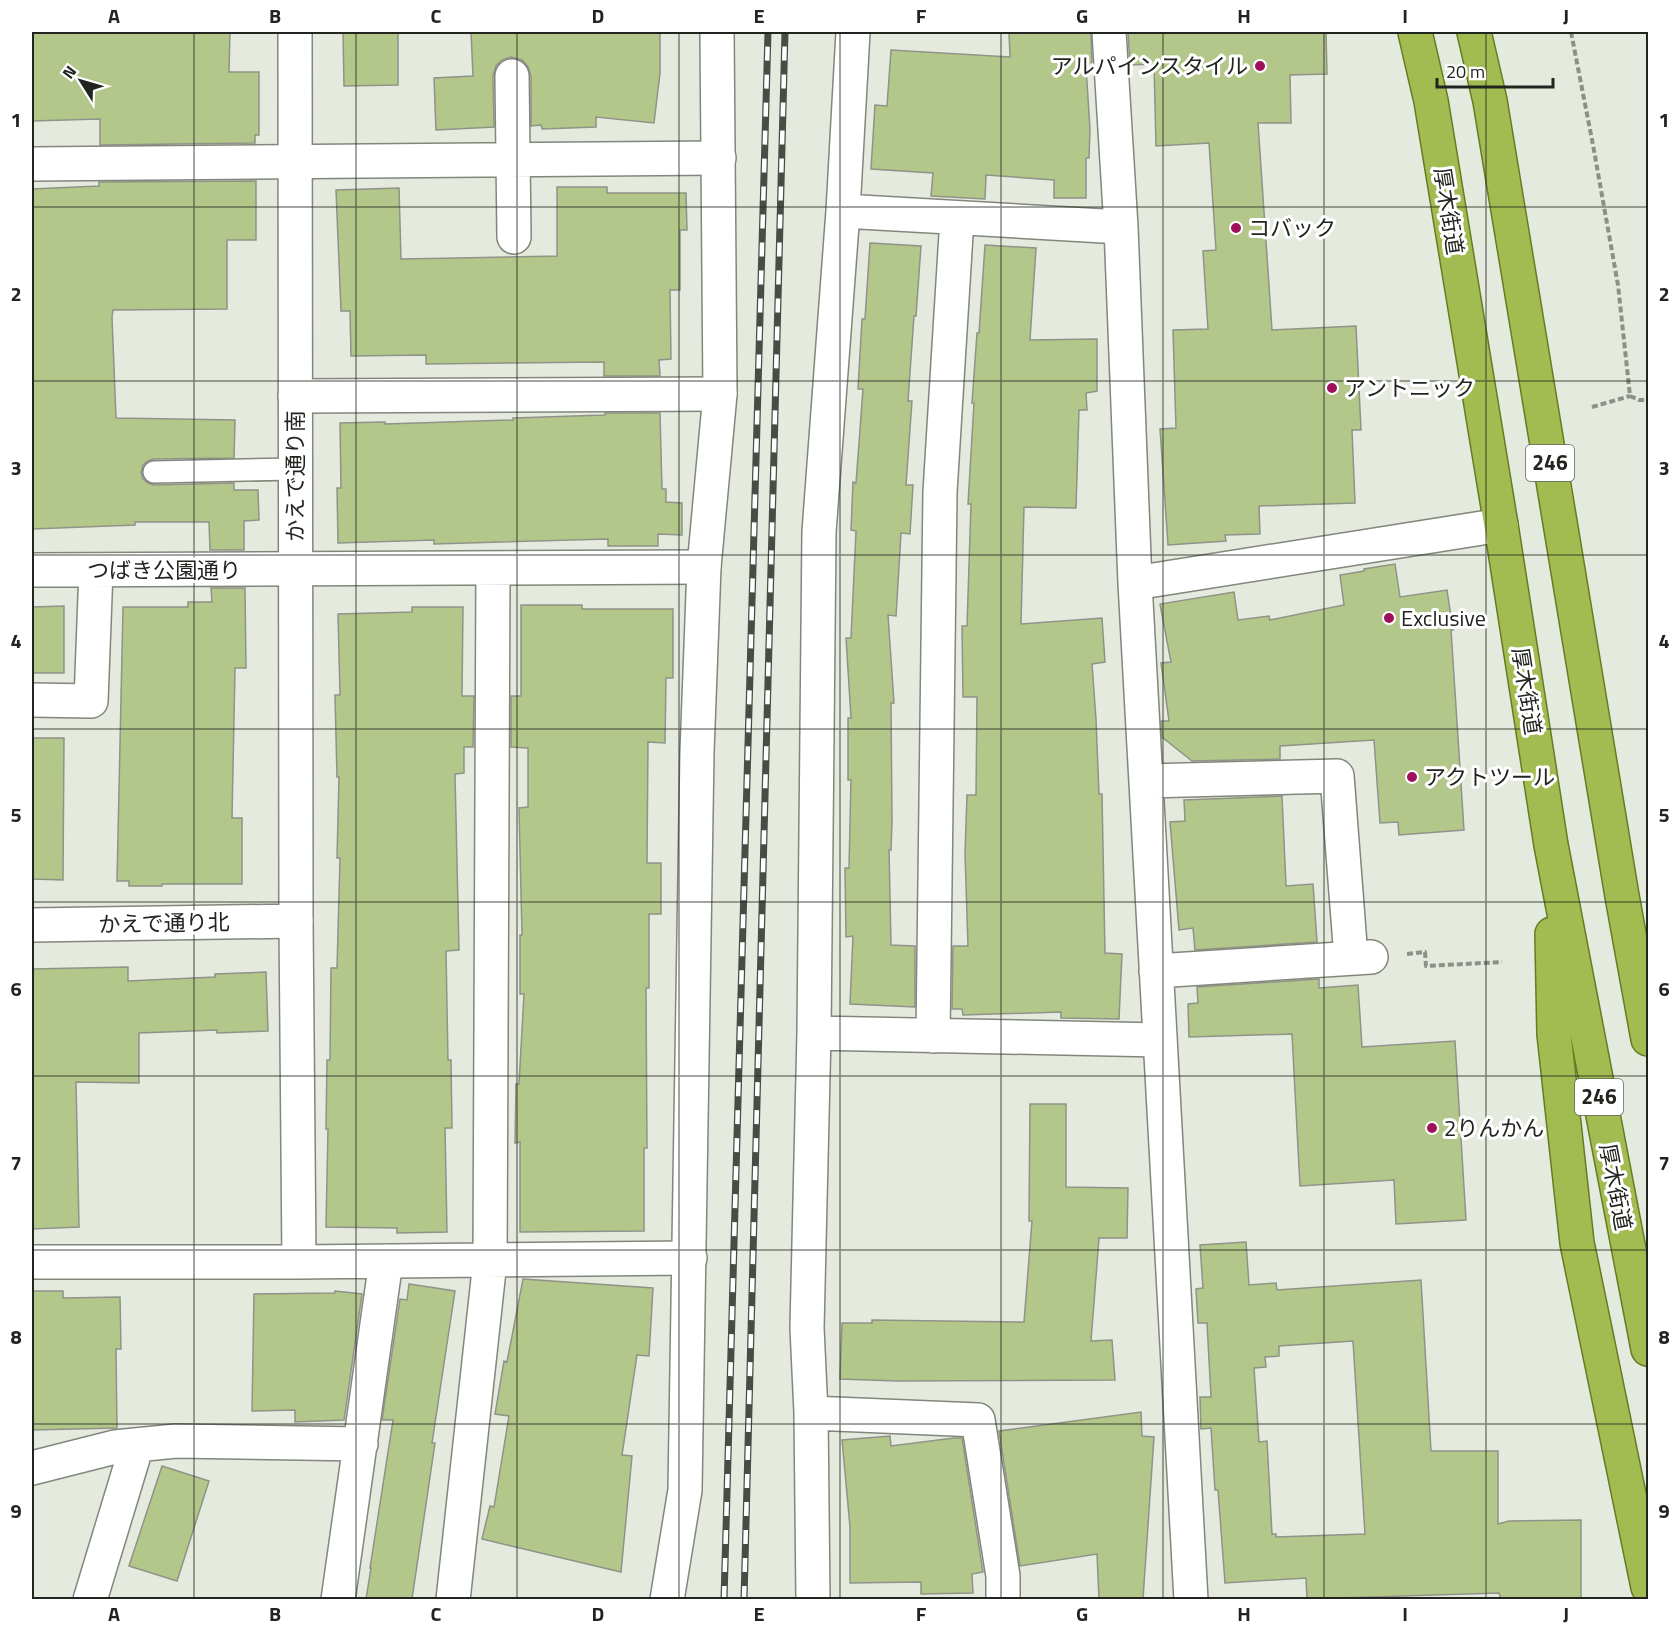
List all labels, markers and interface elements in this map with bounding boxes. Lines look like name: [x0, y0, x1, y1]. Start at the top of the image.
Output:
text: A: [108, 0, 120, 31]
text: B: [269, 0, 281, 31]
text: C: [431, 0, 442, 31]
text: D: [592, 0, 604, 31]
text: E: [753, 0, 765, 31]
text: F: [916, 0, 927, 31]
text: G: [1076, 0, 1088, 31]
text: H: [1237, 0, 1251, 31]
text: I: [1402, 0, 1408, 31]
text: J: [1563, 0, 1569, 31]
place label: アルパインスタイル: [1051, 49, 1248, 83]
north arrow: [51, 51, 111, 111]
scale bar: [1437, 51, 1552, 89]
text: 20 m: [1446, 58, 1485, 85]
marker: アルパインスタイル: [1253, 59, 1267, 73]
text: N: [56, 60, 82, 84]
text: 1: [10, 104, 22, 135]
text: 1: [1658, 104, 1670, 135]
street label: 厚木街道: [1425, 165, 1473, 257]
place label: コバック: [1248, 211, 1336, 245]
marker: コバック: [1229, 221, 1243, 235]
text: 2: [10, 278, 22, 309]
text: 2: [1658, 278, 1670, 309]
place label: アントニック: [1344, 371, 1475, 405]
marker: アントニック: [1325, 381, 1339, 395]
street label: かえで通り南: [278, 410, 312, 542]
road number: 246: [1526, 445, 1574, 481]
text: 3: [10, 452, 22, 483]
text: 3: [1658, 452, 1670, 483]
street label: つばき公園通り: [87, 553, 241, 587]
place label: Exclusive: [1401, 601, 1486, 635]
marker: Exclusive: [1382, 611, 1396, 625]
text: 4: [10, 625, 22, 656]
text: 4: [1658, 625, 1670, 656]
street label: 厚木街道: [1503, 645, 1551, 737]
place label: アクトツール: [1424, 760, 1555, 794]
marker: アクトツール: [1405, 770, 1419, 784]
text: 5: [10, 799, 22, 830]
text: 5: [1658, 799, 1670, 830]
street label: かえで通り北: [98, 905, 230, 941]
text: 6: [10, 973, 22, 1004]
text: 6: [1658, 973, 1670, 1004]
road number: 246: [1575, 1079, 1623, 1115]
place label: 2りんかん: [1444, 1111, 1544, 1145]
marker: 2りんかん: [1425, 1121, 1439, 1135]
street label: 厚木街道: [1591, 1141, 1641, 1233]
text: 7: [10, 1147, 22, 1178]
text: 7: [1658, 1147, 1670, 1178]
text: 8: [10, 1321, 22, 1352]
text: 8: [1658, 1321, 1670, 1352]
text: 9: [10, 1495, 22, 1526]
text: 9: [1658, 1495, 1670, 1526]
text: A: [108, 1598, 120, 1629]
text: B: [269, 1598, 281, 1629]
text: C: [431, 1598, 442, 1629]
text: D: [592, 1598, 604, 1629]
text: E: [753, 1598, 765, 1629]
text: F: [916, 1598, 927, 1629]
text: G: [1076, 1598, 1088, 1629]
text: H: [1237, 1598, 1251, 1629]
text: I: [1402, 1598, 1408, 1629]
text: J: [1563, 1598, 1569, 1629]

